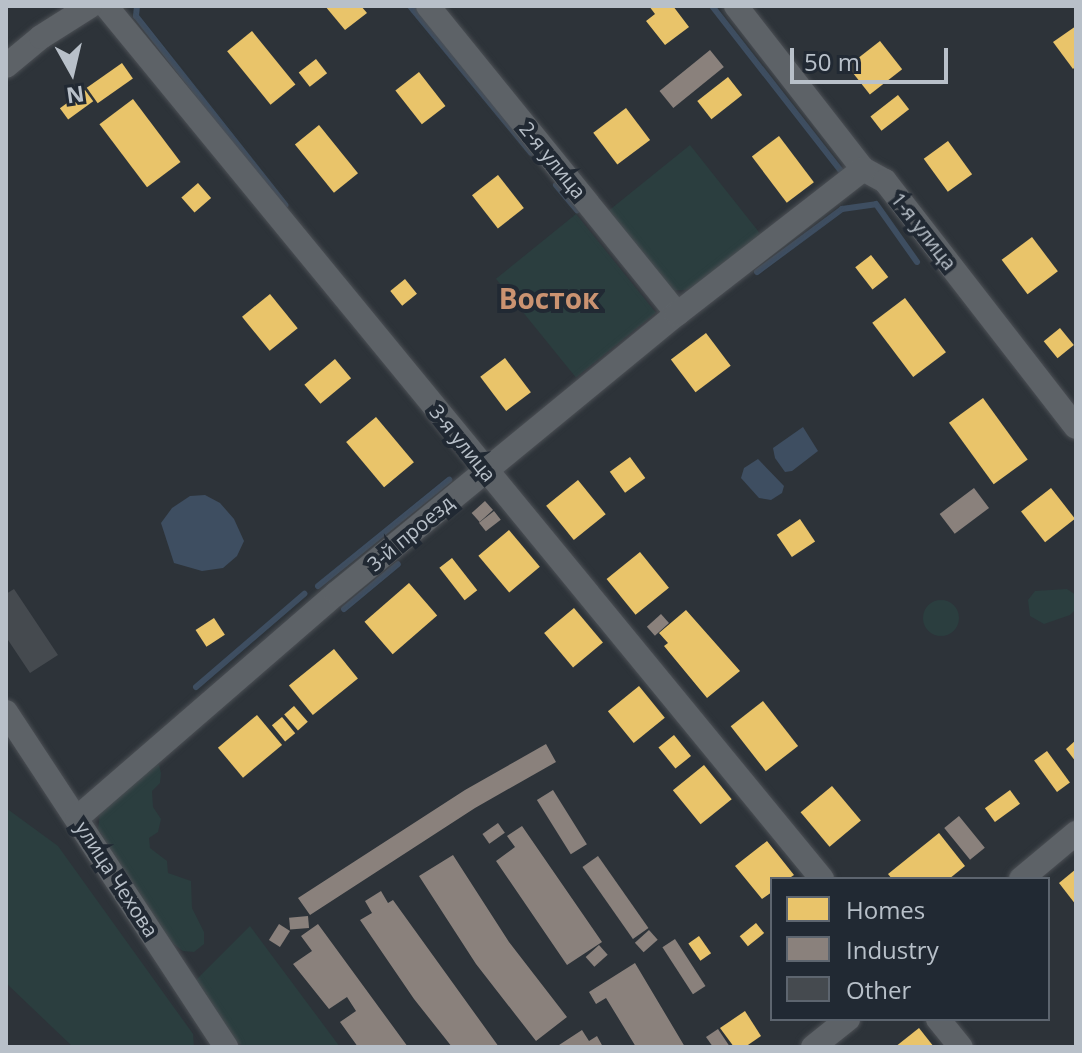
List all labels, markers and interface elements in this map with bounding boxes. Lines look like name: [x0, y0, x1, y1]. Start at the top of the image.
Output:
north arrow: [32, 32, 112, 112]
scale bar: [794, 32, 952, 82]
text: 50 m: [804, 45, 860, 78]
text: N: [64, 80, 86, 112]
street label: 2-я улица: [515, 117, 591, 203]
street label: 1-я улица: [886, 187, 962, 275]
district label: Восток: [499, 281, 599, 315]
street label: 3-я улица: [425, 400, 501, 486]
street label: 3-й проезд: [362, 490, 458, 576]
street label: улица Чехова: [71, 817, 163, 941]
legend: [770, 877, 1050, 1021]
text: Homes: [846, 893, 925, 926]
text: Industry: [846, 933, 939, 966]
text: Other: [846, 973, 911, 1006]

